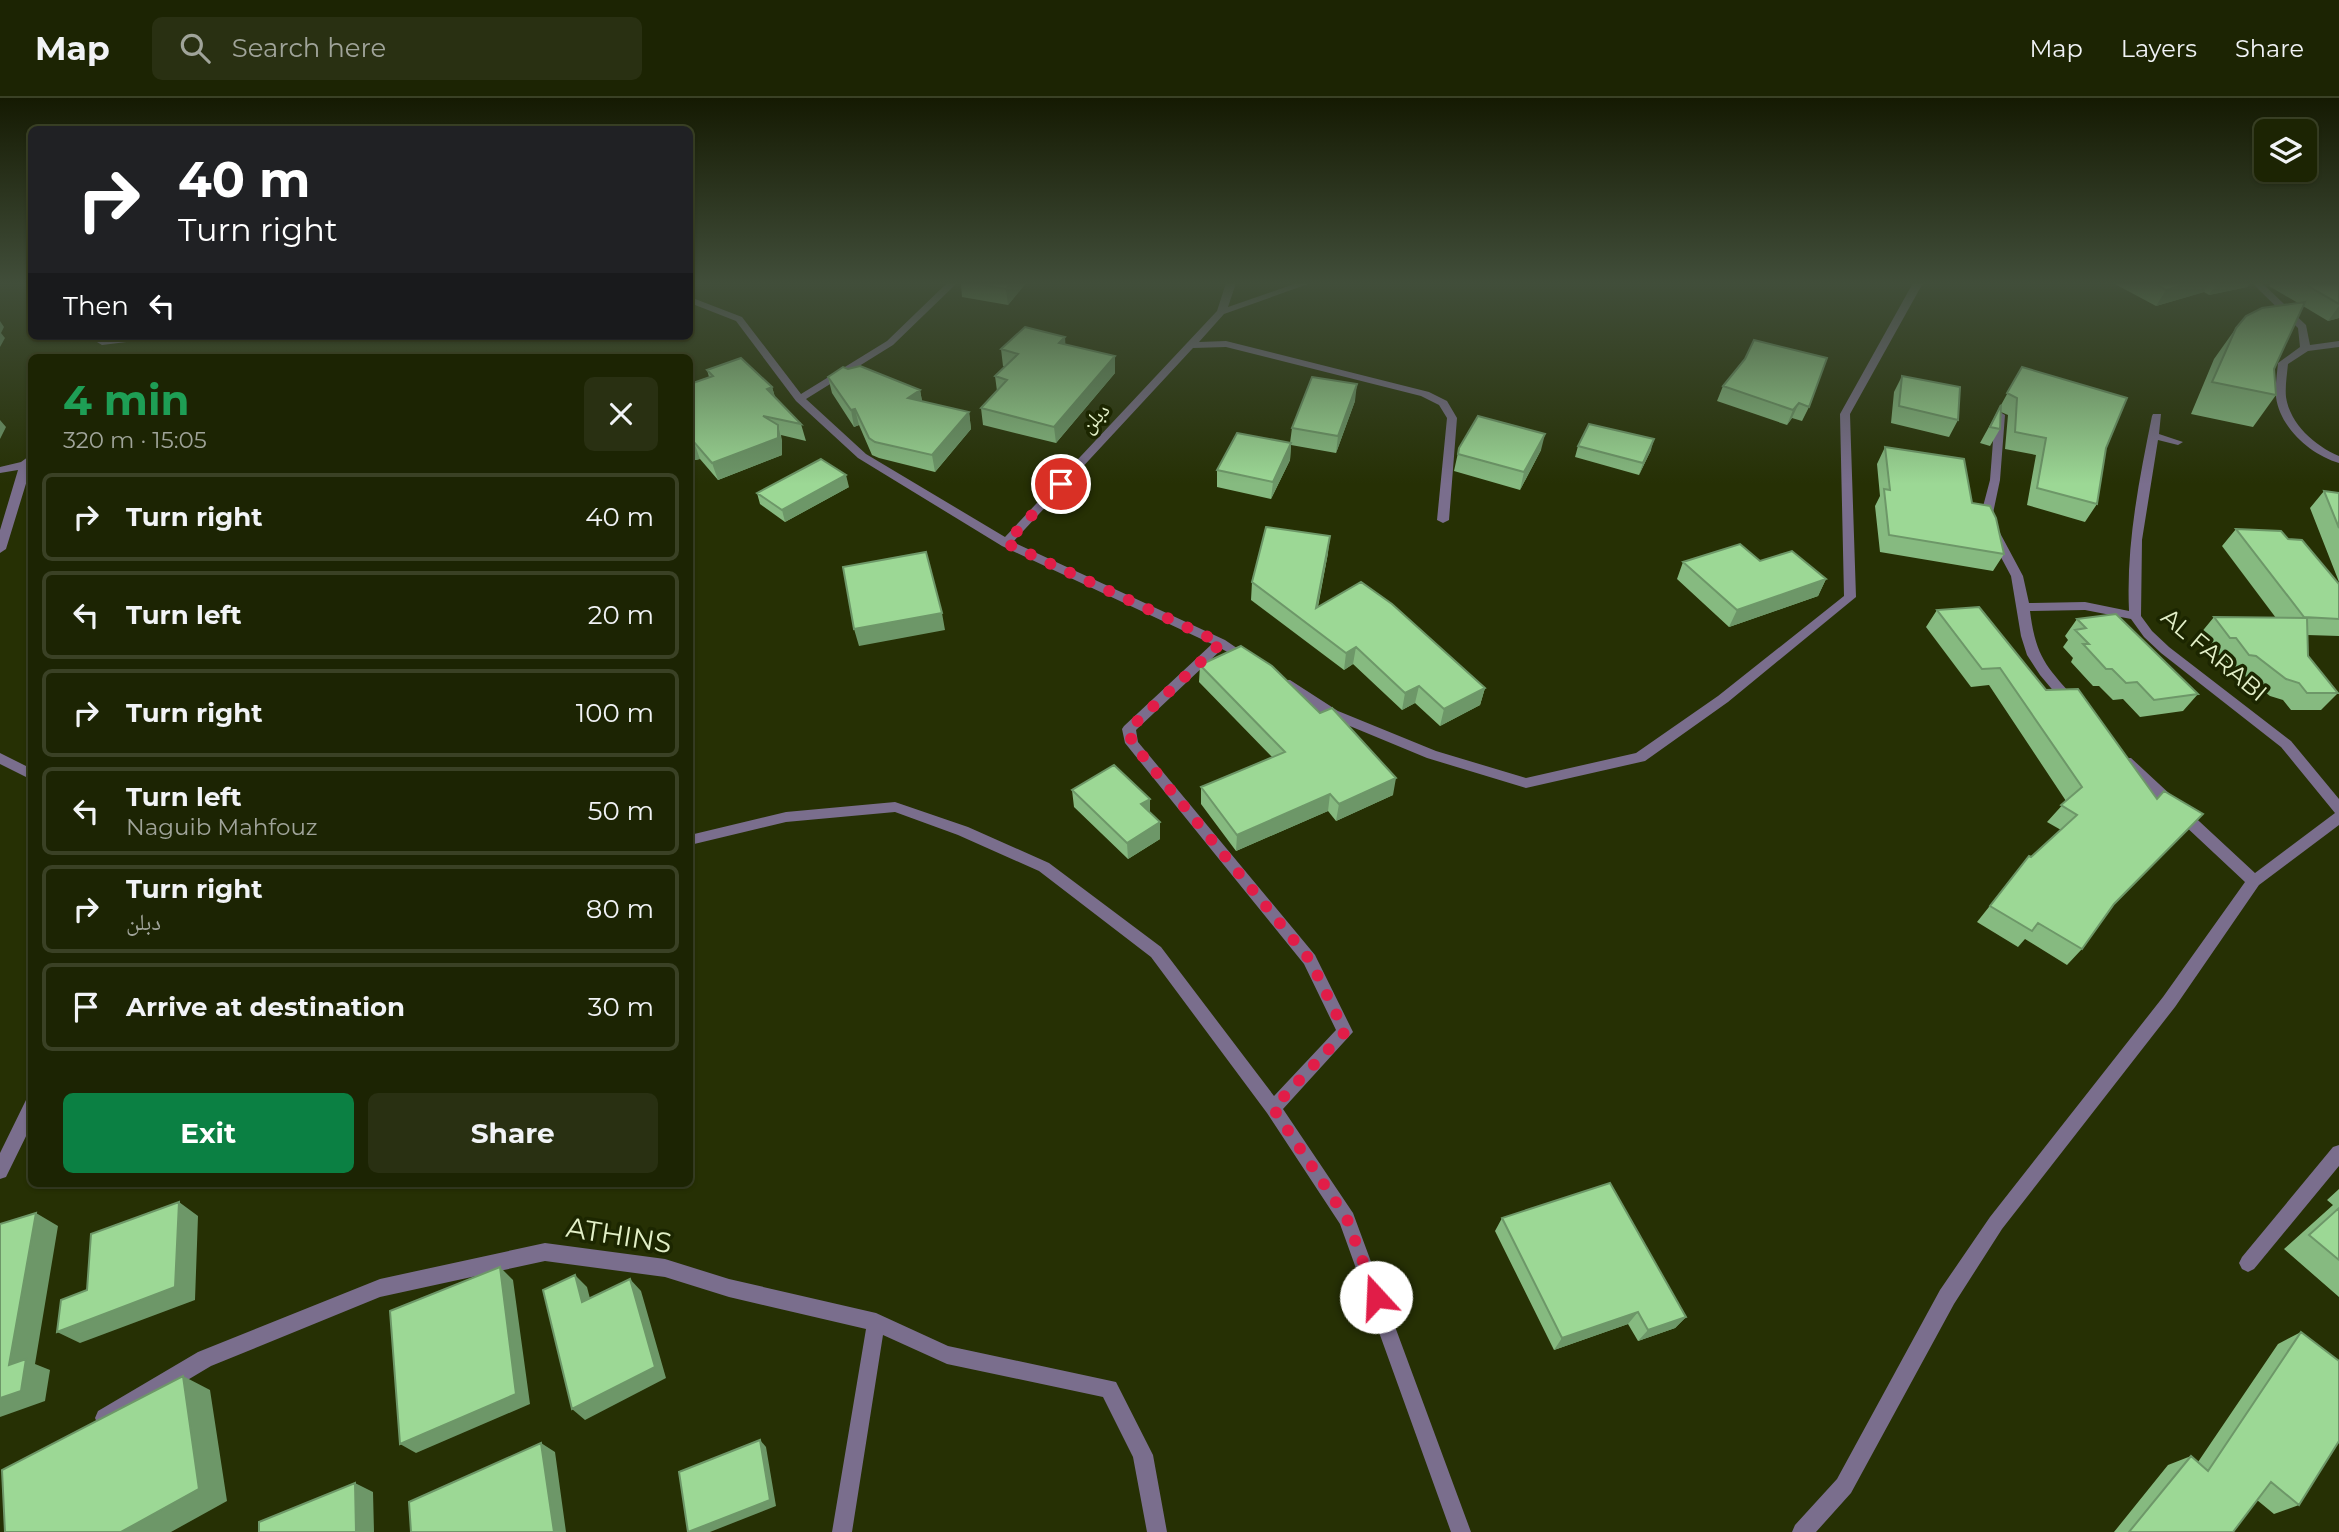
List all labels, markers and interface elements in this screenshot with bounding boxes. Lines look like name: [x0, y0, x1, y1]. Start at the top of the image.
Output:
search box: [152, 17, 642, 80]
text: Map: [35, 28, 110, 68]
icon: search: [176, 29, 214, 67]
text: Search here: [232, 32, 386, 64]
text: Map: [2029, 34, 2083, 63]
text: Layers: [2121, 34, 2197, 63]
text: Share: [2235, 34, 2304, 63]
map controls: [2254, 119, 2317, 182]
button: layers: [2254, 119, 2317, 182]
text: 40 m: [178, 150, 310, 209]
icon: right: [63, 154, 154, 245]
text: Turn right: [178, 210, 338, 249]
icon: left: [143, 287, 181, 325]
text: Then: [63, 290, 129, 322]
text: 4 min: [63, 374, 190, 426]
button: close: [584, 377, 658, 451]
street label: دبلن: [1075, 397, 1115, 439]
text: 320 m · 15:05: [63, 426, 207, 454]
pin: [1031, 454, 1091, 514]
icon: arrive: [1042, 465, 1080, 503]
icon: right: [67, 498, 105, 536]
text: Turn right: [126, 501, 262, 533]
text: 40 m: [585, 501, 654, 533]
icon: left: [67, 596, 105, 634]
text: Turn left: [126, 599, 242, 631]
text: 20 m: [588, 599, 654, 631]
street label: AL FARABI: [2156, 602, 2273, 707]
icon: right: [67, 694, 105, 732]
text: Turn right: [126, 697, 262, 729]
text: 100 m: [576, 697, 654, 729]
text: Turn left: [126, 781, 242, 813]
icon: left: [67, 792, 105, 830]
text: 50 m: [588, 795, 654, 827]
text: Naguib Mahfouz: [126, 813, 318, 841]
text: Turn right: [126, 873, 262, 905]
icon: right: [67, 890, 105, 928]
text: 80 m: [586, 893, 654, 925]
text: دبلن: [126, 908, 161, 936]
icon: arrive: [67, 988, 105, 1026]
text: Arrive at destination: [126, 991, 405, 1023]
text: 30 m: [588, 991, 654, 1023]
button: Exit: [63, 1093, 354, 1173]
button: Share: [368, 1093, 658, 1173]
street label: ATHINS: [564, 1210, 674, 1260]
position arrow: [1339, 1260, 1413, 1334]

